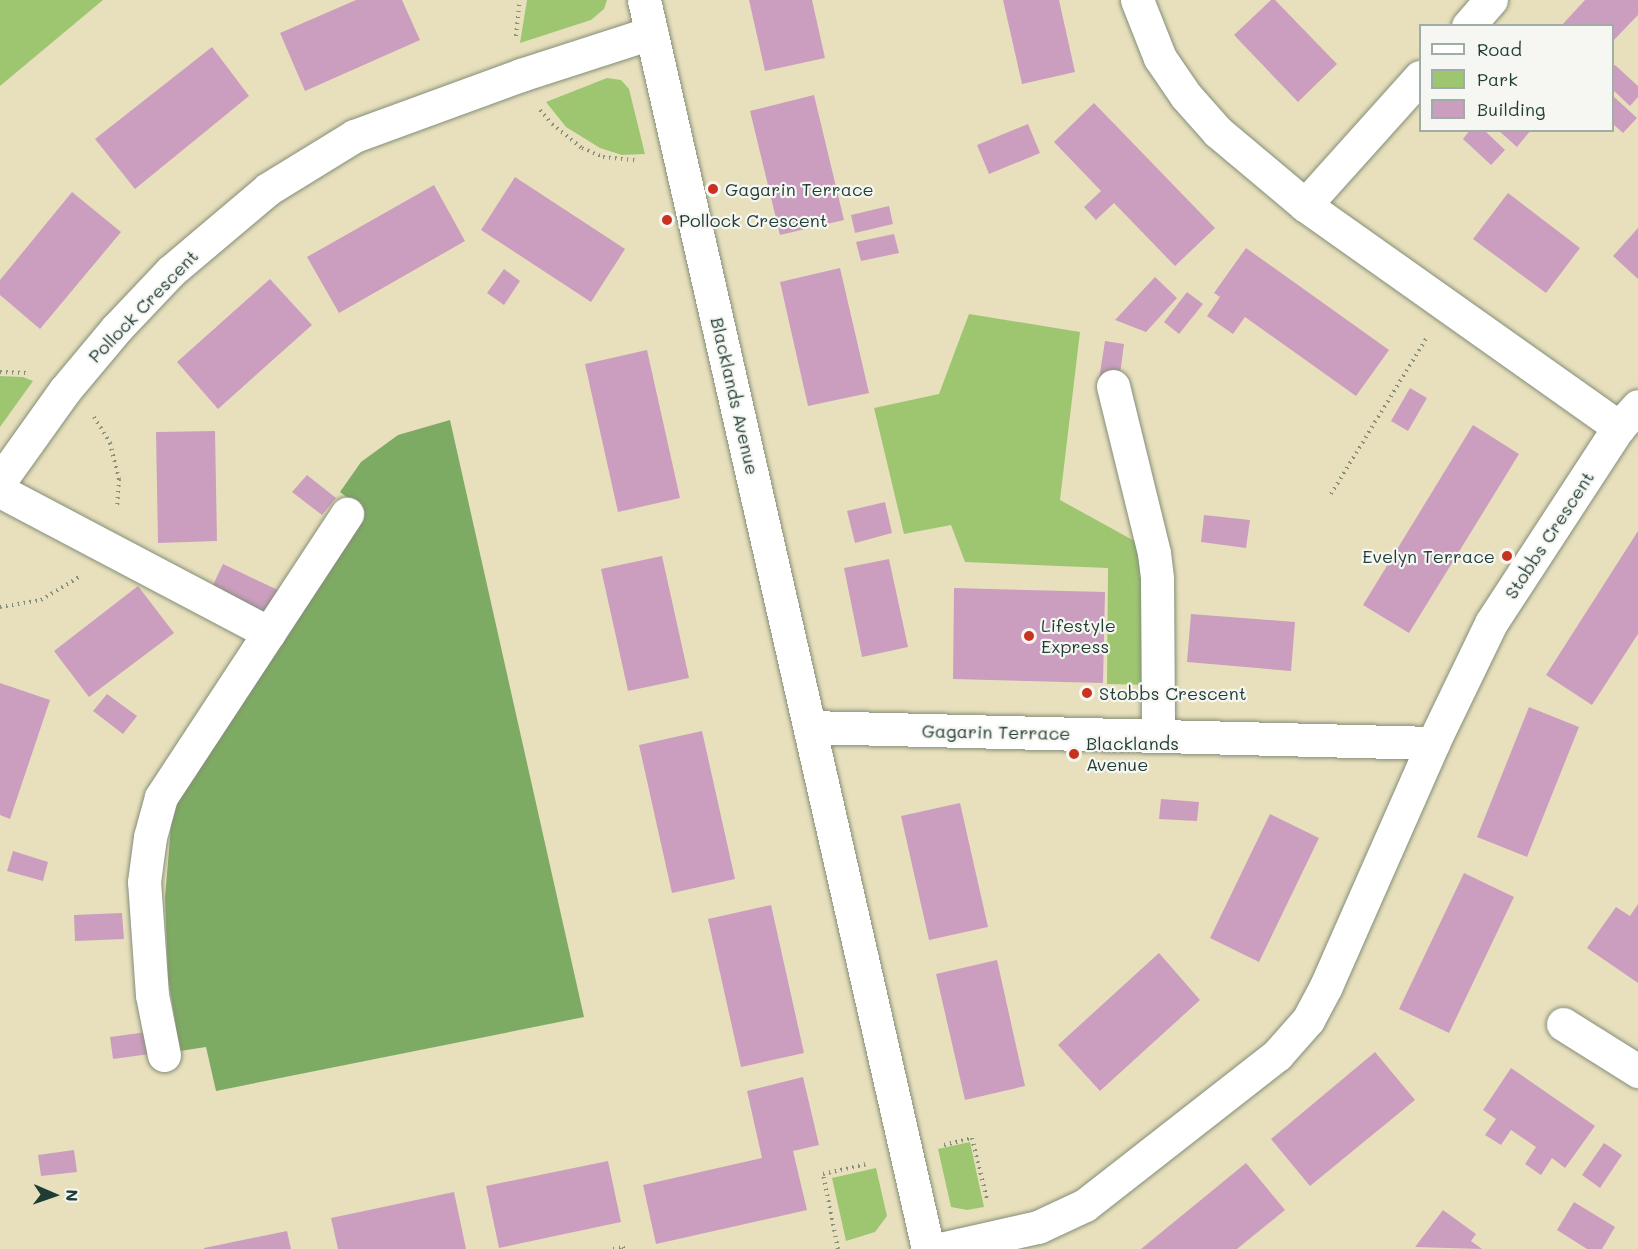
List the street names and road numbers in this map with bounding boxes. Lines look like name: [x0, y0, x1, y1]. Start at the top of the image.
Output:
street label: Pollock Crescent: [84, 245, 202, 367]
street label: Blacklands Avenue: [706, 315, 764, 477]
street label: Stobbs Crescent: [1500, 467, 1598, 603]
street label: Gagarin Terrace: [921, 720, 1071, 744]

